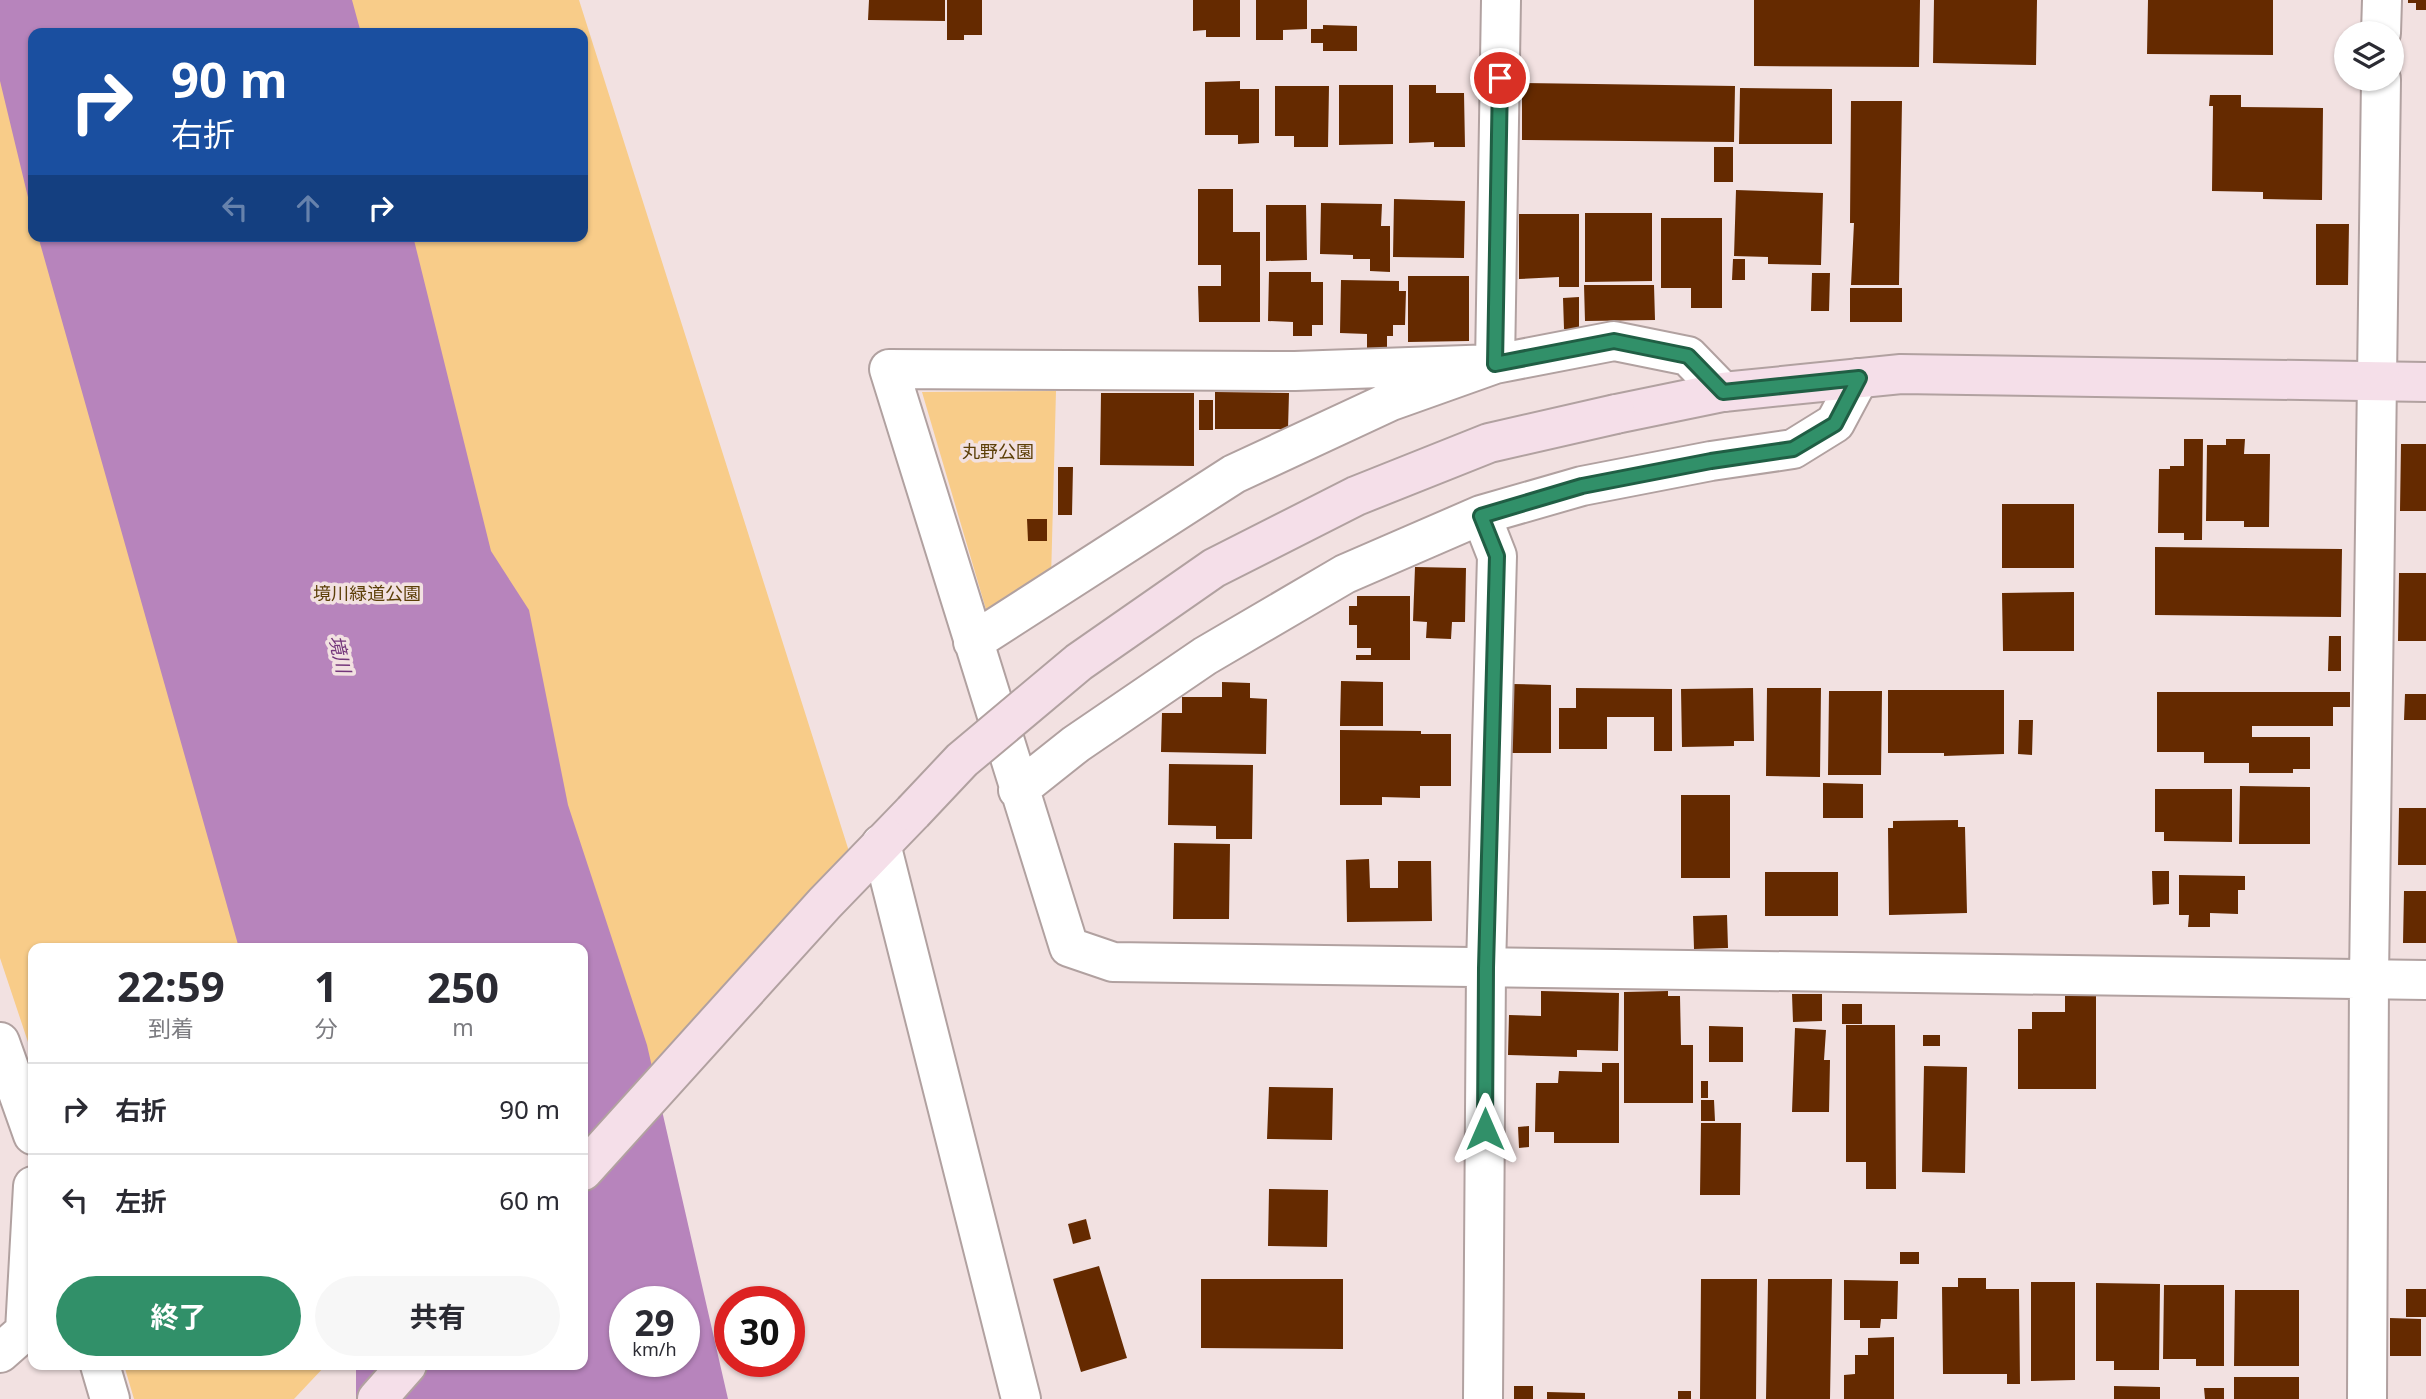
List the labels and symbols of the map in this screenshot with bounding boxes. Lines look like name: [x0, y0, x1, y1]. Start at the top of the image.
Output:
pin: [1470, 48, 1530, 108]
park label: 丸野公園: [962, 439, 1034, 463]
park label: 境川緑道公園: [313, 581, 421, 605]
water label: 境川: [323, 633, 357, 677]
position arrow: [1448, 1092, 1522, 1166]
speed limit sign: 30: [714, 1286, 805, 1377]

